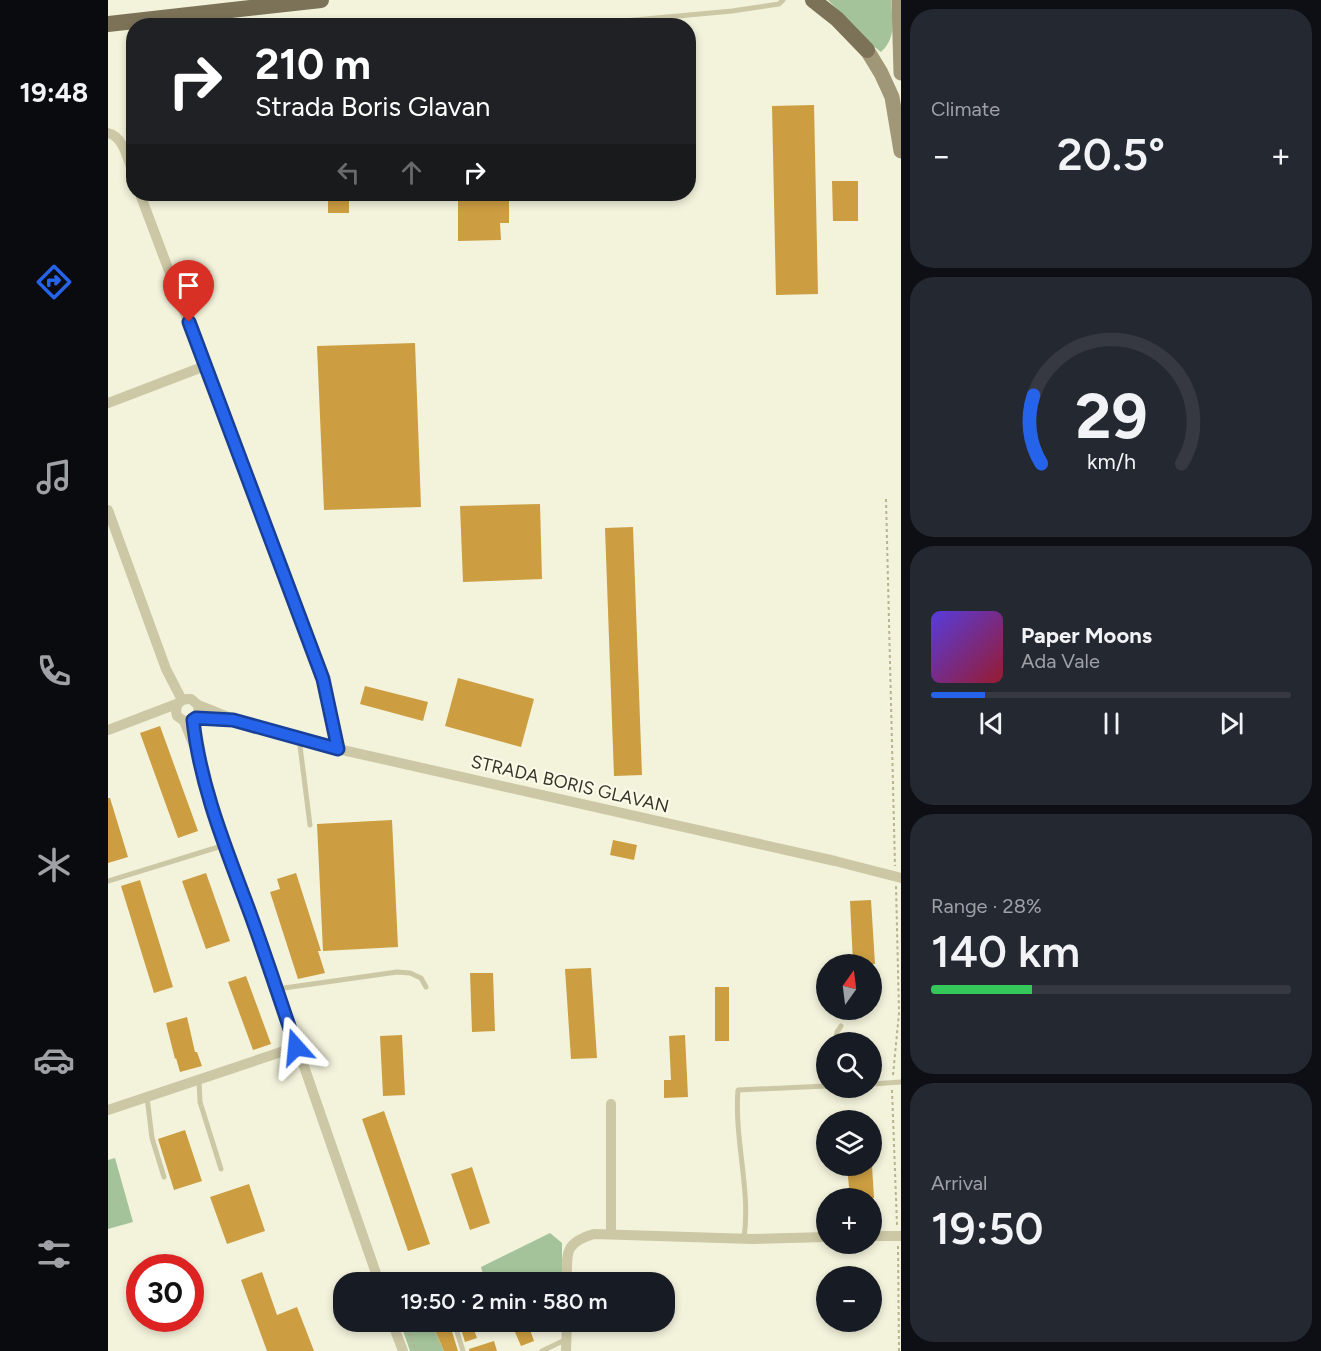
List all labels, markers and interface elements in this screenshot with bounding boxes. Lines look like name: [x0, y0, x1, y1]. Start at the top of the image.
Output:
text: 210 m: [255, 39, 371, 90]
icon: right: [156, 42, 234, 120]
text: 19:48: [20, 76, 88, 109]
text: Strada Boris Glavan: [255, 90, 490, 123]
text: Climate: [931, 97, 1000, 121]
text: 20.5°: [1057, 127, 1165, 181]
text: −: [931, 136, 952, 175]
text: +: [1270, 136, 1291, 175]
icon: left: [332, 156, 365, 189]
icon: ahead: [395, 156, 428, 189]
icon: right: [458, 156, 491, 189]
pin: [163, 260, 214, 322]
icon: directions: [33, 261, 75, 303]
icon: arrive: [172, 269, 205, 302]
text: 29: [1075, 379, 1147, 454]
text: km/h: [1087, 450, 1135, 475]
icon: music: [33, 456, 75, 498]
text: Paper Moons: [1021, 622, 1152, 649]
text: Ada Vale: [1021, 649, 1100, 673]
icon: phone: [33, 650, 75, 692]
icon: previous: [975, 707, 1008, 740]
icon: pause: [1095, 707, 1128, 740]
icon: next: [1215, 707, 1248, 740]
street label: STRADA BORIS GLAVAN: [469, 751, 671, 817]
icon: climate: [33, 844, 75, 886]
text: Range · 28%: [931, 894, 1042, 918]
text: 140 km: [931, 924, 1080, 978]
north arrow: [816, 954, 882, 1020]
map controls: [816, 954, 882, 1332]
position arrow: [264, 1015, 328, 1079]
button: search: [816, 1032, 882, 1098]
icon: car: [33, 1039, 75, 1081]
button: layers: [816, 1110, 882, 1176]
text: Arrival: [931, 1171, 987, 1195]
button: +: [816, 1188, 882, 1254]
text: 19:50: [931, 1201, 1043, 1255]
icon: filters: [33, 1233, 75, 1275]
speed limit sign: 30: [126, 1254, 204, 1332]
button: −: [816, 1266, 882, 1332]
text: 19:50 · 2 min · 580 m: [401, 1288, 608, 1315]

